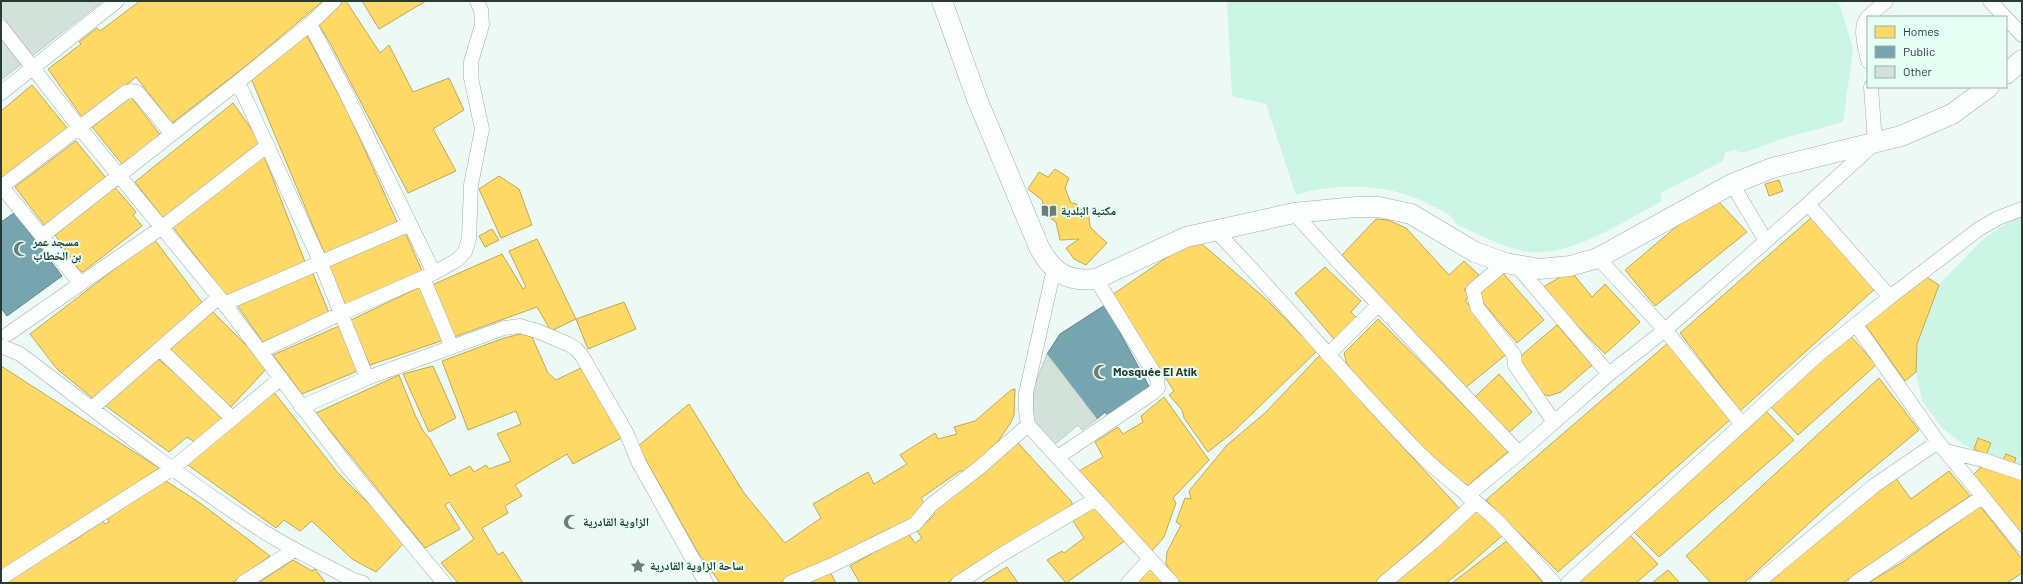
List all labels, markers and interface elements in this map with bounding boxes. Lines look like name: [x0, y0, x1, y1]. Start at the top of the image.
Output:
legend: [1867, 16, 2007, 88]
text: Homes: [1903, 24, 1940, 38]
text: Public: [1903, 44, 1935, 58]
text: Other: [1903, 64, 1933, 78]
library icon: مكتبة البلدية: [1040, 202, 1058, 220]
place label: مكتبة البلدية: [1061, 203, 1116, 218]
place label: مسجد عمر بن الخطاب: [32, 234, 81, 264]
mosque icon: مسجد عمر بن الخطاب: [12, 240, 30, 258]
mosque icon: Mosquée El Atik: [1092, 363, 1110, 381]
place label: Mosquée El Atik: [1113, 364, 1198, 378]
mosque icon: الزاوية القادرية: [562, 513, 580, 531]
place label: الزاوية القادرية: [583, 514, 649, 529]
place icon: ساحة الزاوية القادرية: [629, 557, 647, 575]
place label: ساحة الزاوية القادرية: [650, 558, 744, 573]

